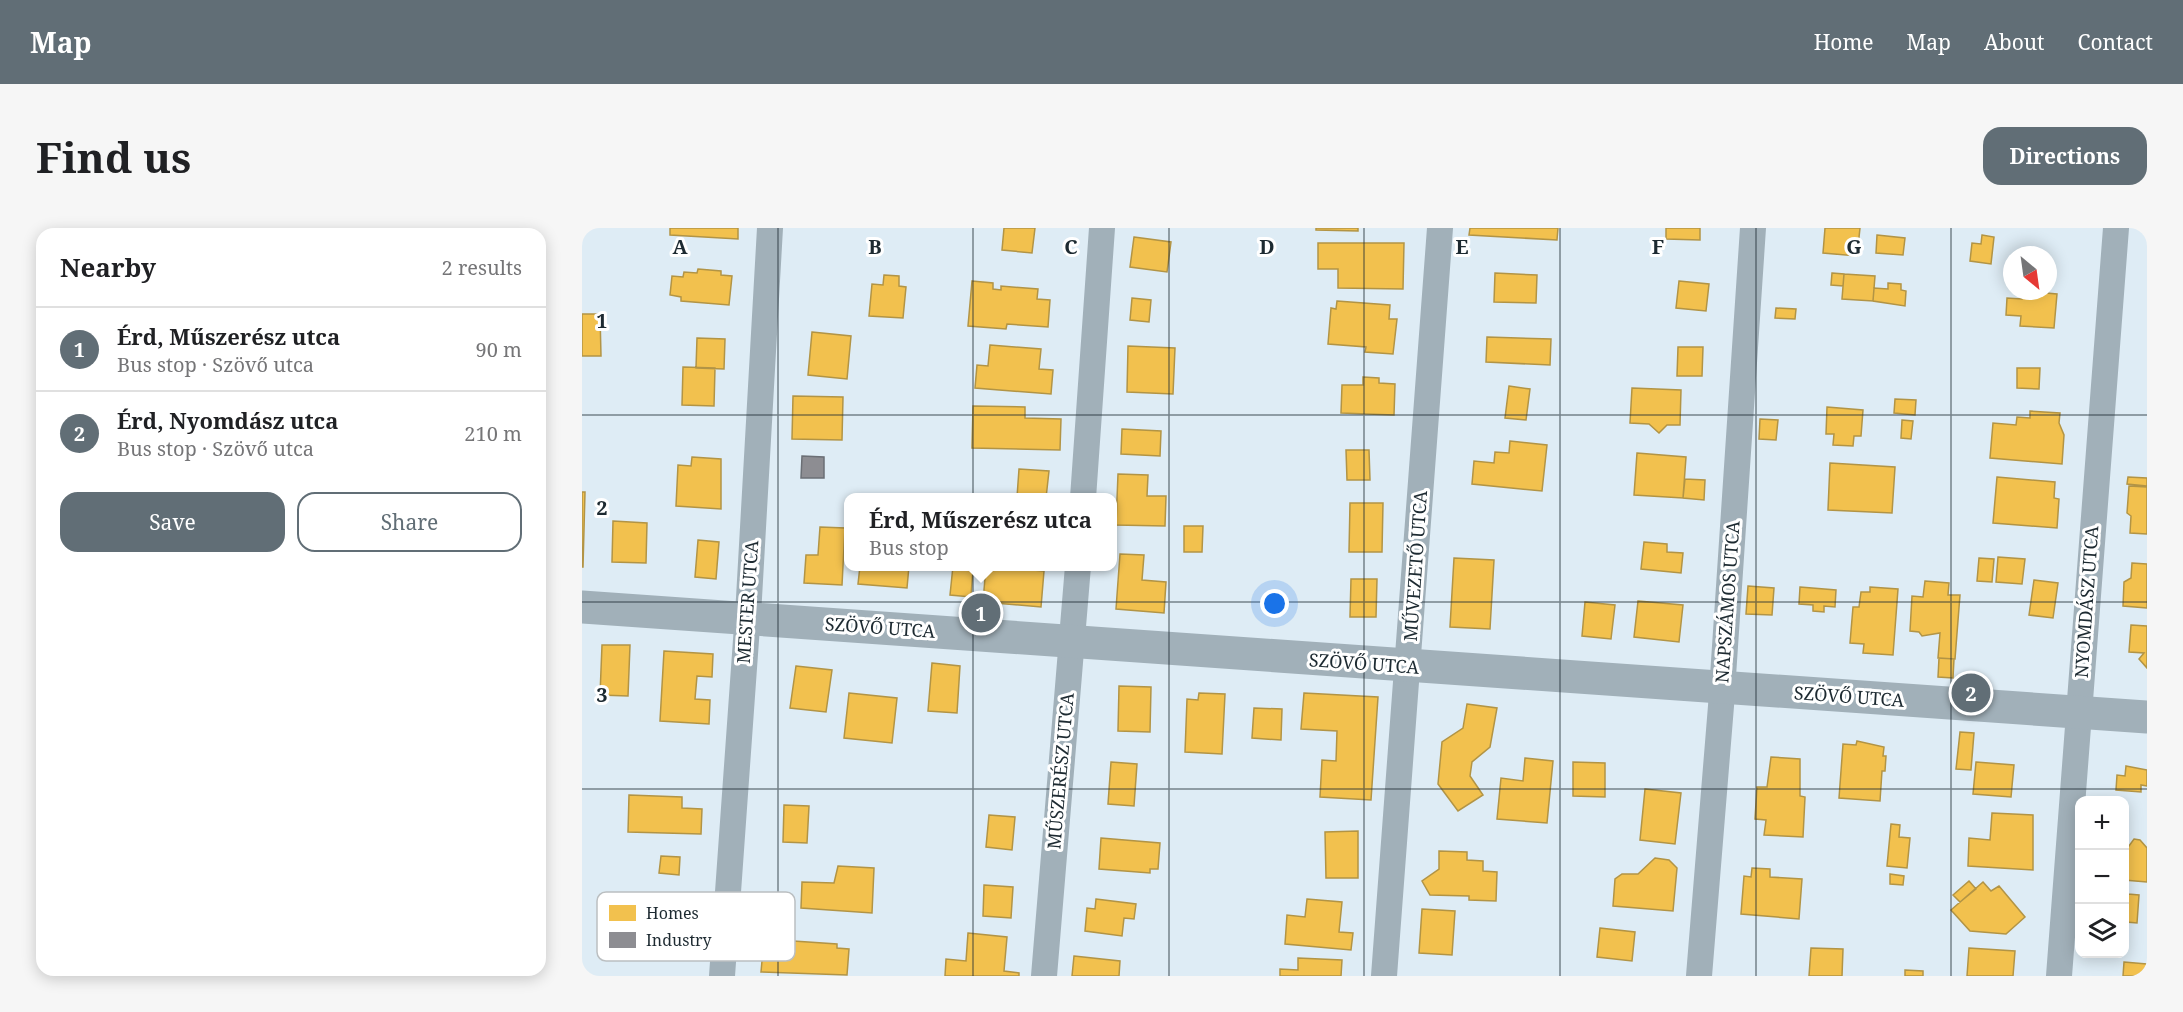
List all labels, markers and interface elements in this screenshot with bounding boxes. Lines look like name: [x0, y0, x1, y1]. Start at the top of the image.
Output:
text: Map: [30, 23, 92, 61]
text: Home: [1814, 28, 1874, 56]
text: Map: [1907, 28, 1951, 56]
text: About: [1984, 28, 2045, 56]
text: Contact: [2078, 28, 2153, 56]
button: Directions: [1983, 127, 2147, 185]
text: Find us: [36, 128, 191, 185]
text: A: [672, 233, 688, 260]
text: B: [868, 233, 882, 260]
text: C: [1064, 233, 1078, 260]
text: D: [1259, 233, 1275, 260]
text: E: [1455, 233, 1469, 260]
text: F: [1652, 233, 1664, 260]
text: G: [1846, 233, 1862, 260]
north arrow: [2003, 246, 2057, 300]
text: Nearby: [60, 249, 156, 285]
text: 2 results: [442, 254, 522, 281]
text: 1: [596, 307, 608, 334]
text: Érd, Műszerész utca: [117, 321, 340, 351]
text: 1: [74, 336, 85, 363]
text: 90 m: [476, 336, 522, 363]
text: Bus stop · Szövő utca: [117, 351, 314, 378]
text: Érd, Nyomdász utca: [117, 405, 338, 435]
text: 2: [74, 420, 85, 447]
text: 210 m: [464, 420, 522, 447]
text: Bus stop · Szövő utca: [117, 435, 314, 462]
street label: MŰVEZETŐ UTCA: [1398, 489, 1432, 642]
button: Save: [60, 492, 285, 552]
button: Share: [297, 492, 522, 552]
popup: [844, 493, 1117, 571]
text: 2: [596, 494, 608, 521]
text: Érd, Műszerész utca: [869, 504, 1092, 534]
street label: NAPSZÁMOS UTCA: [1709, 520, 1745, 684]
street label: NYOMDÁSZ UTCA: [2069, 525, 2103, 679]
text: Bus stop: [869, 534, 949, 561]
street label: MESTER UTCA: [731, 539, 763, 664]
your location: [1260, 589, 1289, 618]
pin: 1: [962, 590, 1000, 636]
street label: SZÖVŐ UTCA: [824, 611, 936, 643]
street label: SZÖVŐ UTCA: [1308, 647, 1420, 679]
pin: 2: [1952, 670, 1990, 716]
street label: SZÖVŐ UTCA: [1793, 680, 1905, 712]
text: 3: [596, 681, 608, 708]
street label: MŰSZERÉSZ UTCA: [1041, 691, 1079, 850]
map controls: [2075, 796, 2129, 958]
button: +: [2075, 796, 2129, 850]
button: −: [2075, 850, 2129, 904]
legend: [597, 892, 795, 961]
text: Homes: [646, 902, 699, 924]
button: layers: [2075, 904, 2129, 958]
text: Industry: [646, 929, 713, 951]

